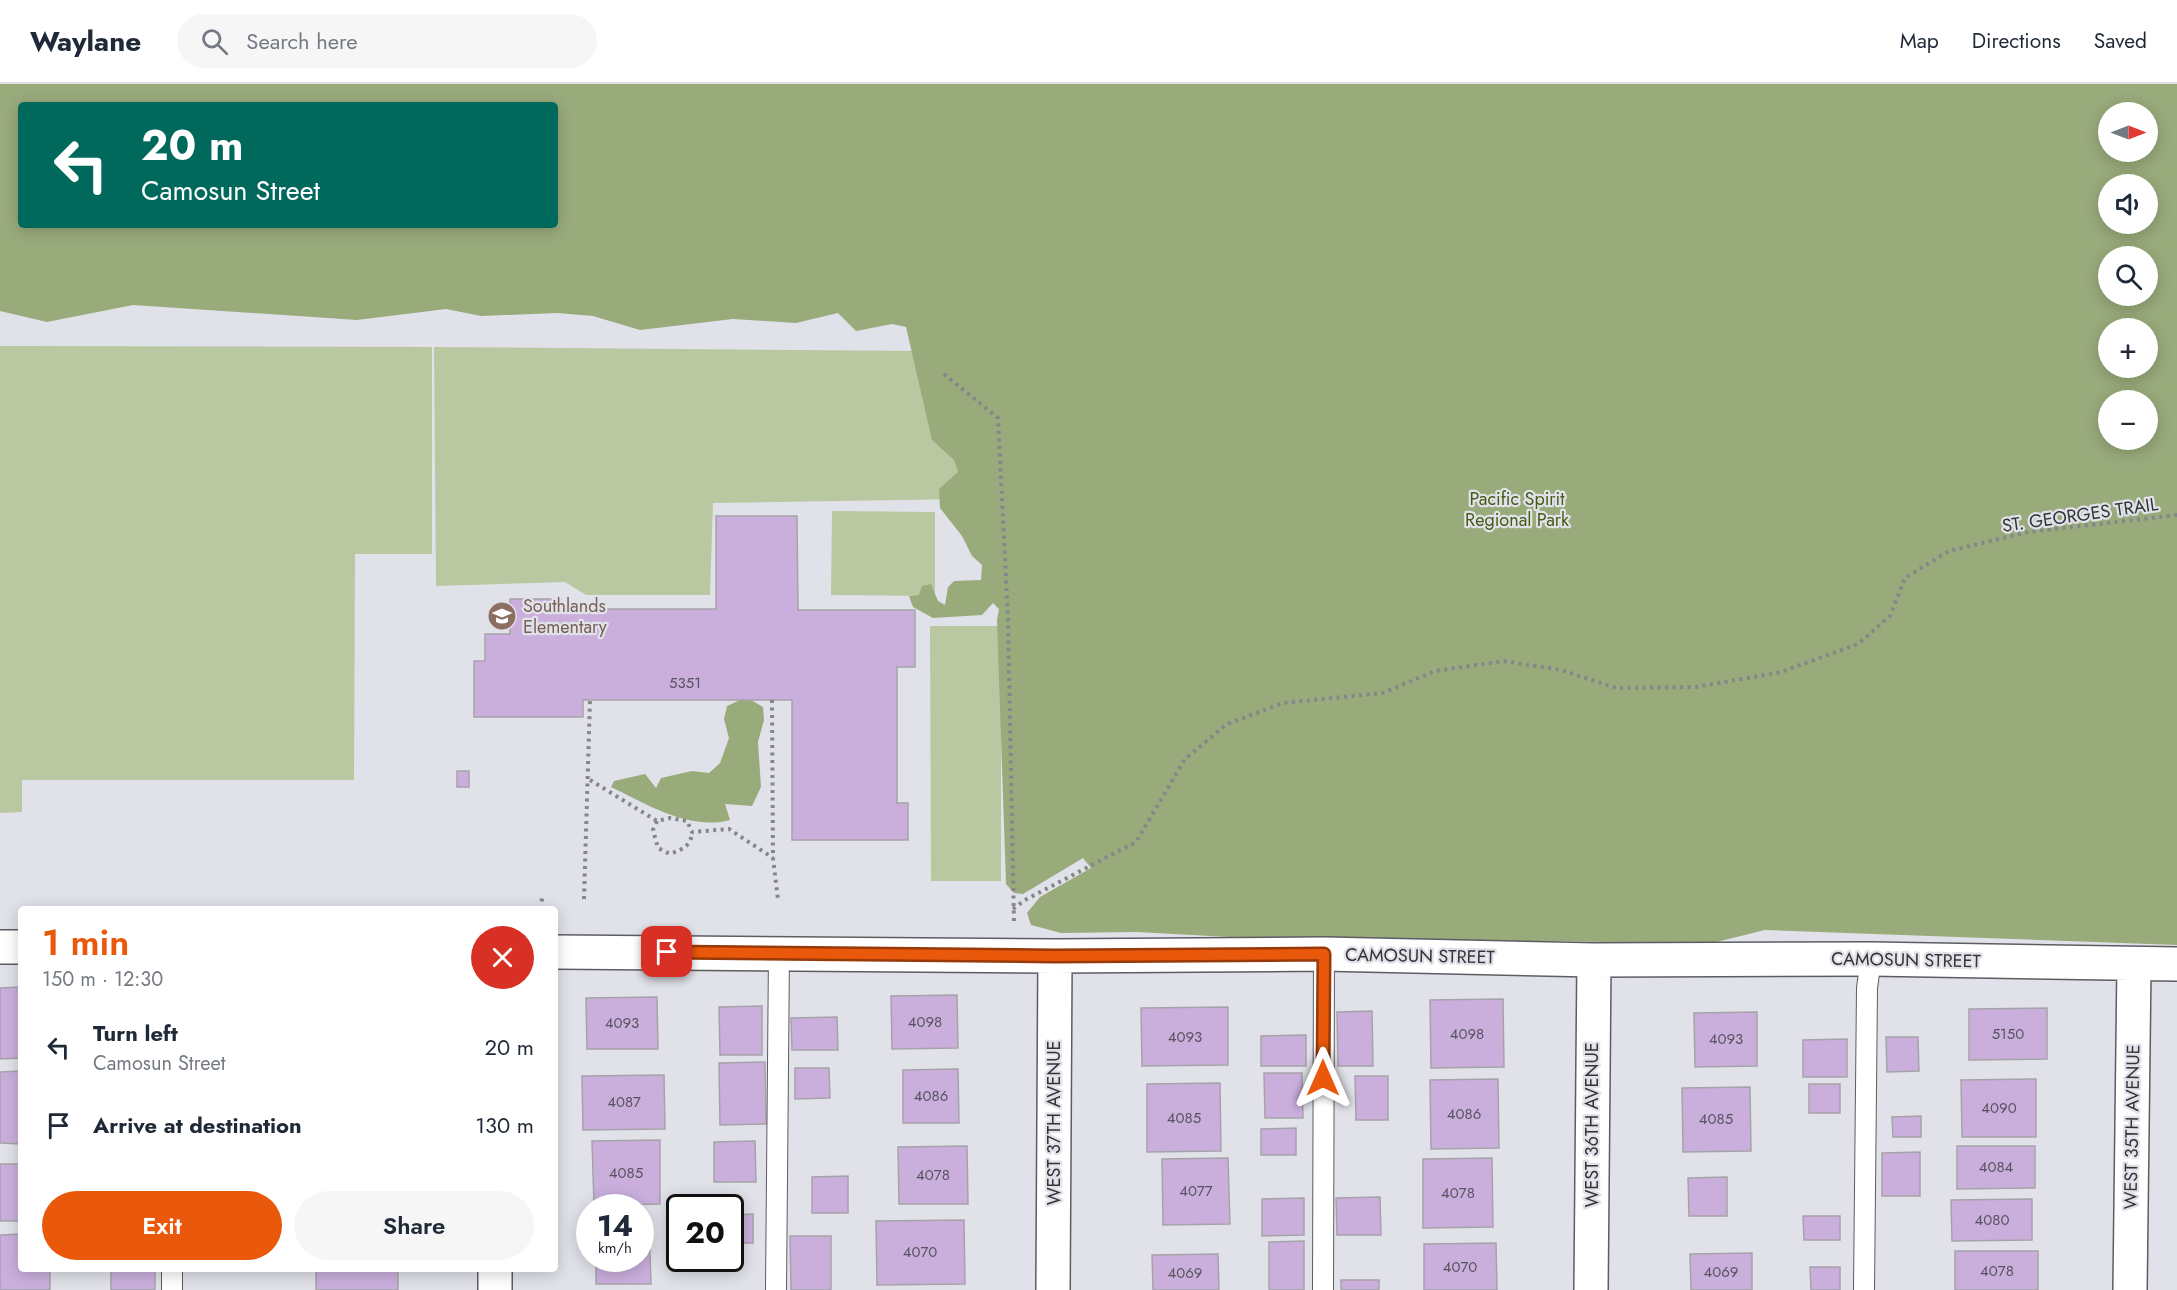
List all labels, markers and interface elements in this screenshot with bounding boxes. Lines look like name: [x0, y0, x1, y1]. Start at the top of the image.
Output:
search box: [177, 14, 597, 68]
text: Waylane: [30, 21, 141, 62]
icon: search: [198, 25, 231, 58]
text: Search here: [246, 25, 358, 57]
text: Map: [1900, 26, 1939, 56]
text: Directions: [1972, 26, 2061, 56]
text: Saved: [2094, 26, 2147, 56]
north arrow: [2098, 102, 2158, 162]
map controls: [2098, 102, 2158, 450]
text: 20 m: [141, 115, 243, 176]
icon: left: [42, 126, 120, 204]
text: Camosun Street: [141, 171, 320, 210]
button: sound: [2098, 174, 2158, 234]
button: search: [2098, 246, 2158, 306]
button: +: [2098, 318, 2158, 378]
button: −: [2098, 390, 2158, 450]
park label: Pacific Spirit Regional Park: [1465, 486, 1569, 533]
street label: ST. GEORGES TRAIL: [2000, 491, 2160, 539]
place label: Southlands Elementary: [523, 593, 607, 640]
school or university icon: Southlands Elementary: [486, 600, 518, 632]
house number: 5351: [669, 672, 701, 694]
text: 1 min: [42, 916, 129, 968]
button: close: [471, 926, 534, 989]
pin: [641, 926, 692, 977]
icon: arrive: [650, 935, 683, 968]
street label: CAMOSUN STREET: [1345, 942, 1496, 970]
street label: CAMOSUN STREET: [1831, 946, 1982, 974]
text: 150 m · 12:30: [42, 965, 163, 994]
house number: 4098: [908, 1011, 942, 1033]
house number: 4093: [605, 1012, 639, 1034]
text: Turn left: [93, 1017, 178, 1049]
house number: 4098: [1450, 1023, 1484, 1045]
house number: 5150: [1992, 1023, 2024, 1045]
house number: 4093: [1168, 1026, 1202, 1048]
house number: 4093: [1709, 1028, 1743, 1050]
icon: left: [42, 1031, 75, 1064]
text: 20 m: [485, 1031, 534, 1063]
street label: WEST 37TH AVENUE: [1041, 1041, 1067, 1205]
street label: WEST 36TH AVENUE: [1579, 1042, 1605, 1208]
street label: WEST 35TH AVENUE: [2118, 1044, 2146, 1210]
position arrow: [1291, 1046, 1355, 1110]
text: Camosun Street: [93, 1049, 226, 1078]
house number: 4086: [914, 1085, 948, 1107]
house number: 4087: [607, 1091, 641, 1113]
house number: 4090: [1981, 1097, 2017, 1119]
house number: 4086: [1447, 1103, 1481, 1125]
house number: 4085: [1167, 1107, 1201, 1129]
house number: 4085: [1699, 1108, 1733, 1130]
icon: arrive: [42, 1109, 75, 1142]
text: Arrive at destination: [93, 1109, 302, 1141]
text: 130 m: [475, 1109, 534, 1141]
house number: 4084: [1979, 1156, 2014, 1178]
house number: 4085: [609, 1162, 643, 1184]
house number: 4078: [916, 1164, 950, 1186]
house number: 4077: [1179, 1180, 1213, 1202]
house number: 4078: [1441, 1182, 1475, 1204]
button: Exit: [42, 1191, 282, 1260]
button: Share: [294, 1191, 534, 1260]
speed limit sign: 20: [666, 1194, 744, 1272]
text: 14: [597, 1204, 633, 1247]
house number: 4080: [1975, 1209, 2009, 1231]
text: km/h: [598, 1237, 632, 1259]
house number: 4070: [903, 1241, 937, 1263]
house number: 4070: [1443, 1256, 1477, 1278]
house number: 4078: [1980, 1260, 2014, 1282]
house number: 4069: [1703, 1261, 1739, 1283]
house number: 4069: [1167, 1262, 1203, 1284]

